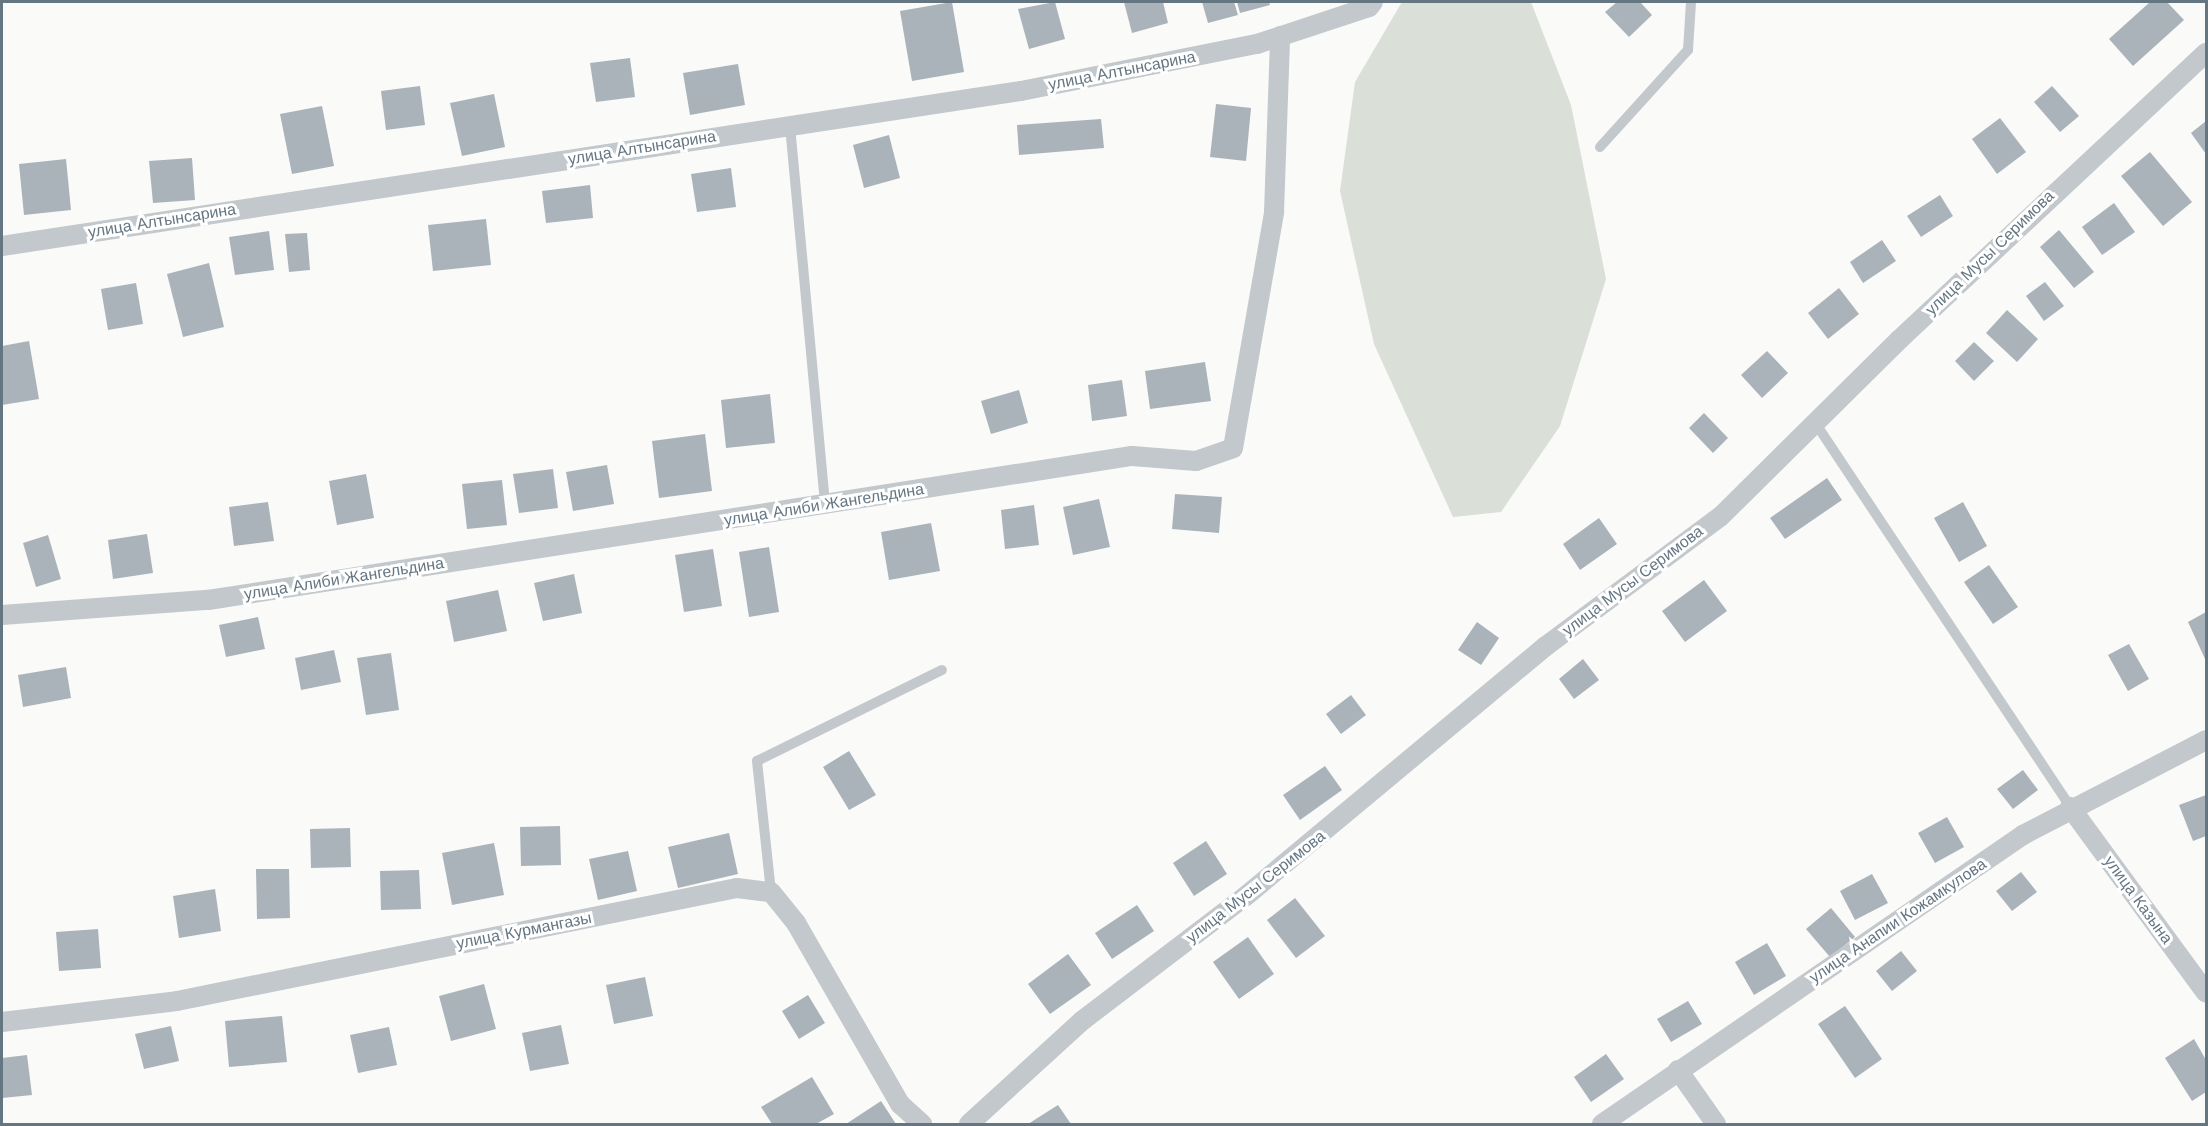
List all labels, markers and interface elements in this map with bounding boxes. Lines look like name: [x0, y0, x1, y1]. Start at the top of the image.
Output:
street label: улица Алтынсарина: [1047, 47, 1197, 95]
street label: улица Алтынсарина: [567, 127, 717, 169]
street label: улица Мусы Серимова: [1922, 187, 2058, 319]
street label: улица Алтынсарина: [87, 200, 237, 242]
street label: улица Алиби Жангельдина: [723, 480, 925, 530]
street label: улица Мусы Серимова: [1559, 522, 1707, 640]
street label: улица Алиби Жангельдина: [243, 554, 445, 604]
street label: улица Мусы Серимова: [1183, 827, 1329, 947]
street label: улица Казына: [2100, 852, 2176, 948]
street label: улица Анапии Кожамкулова: [1806, 855, 1990, 987]
street label: улица Курмангазы: [455, 908, 593, 954]

